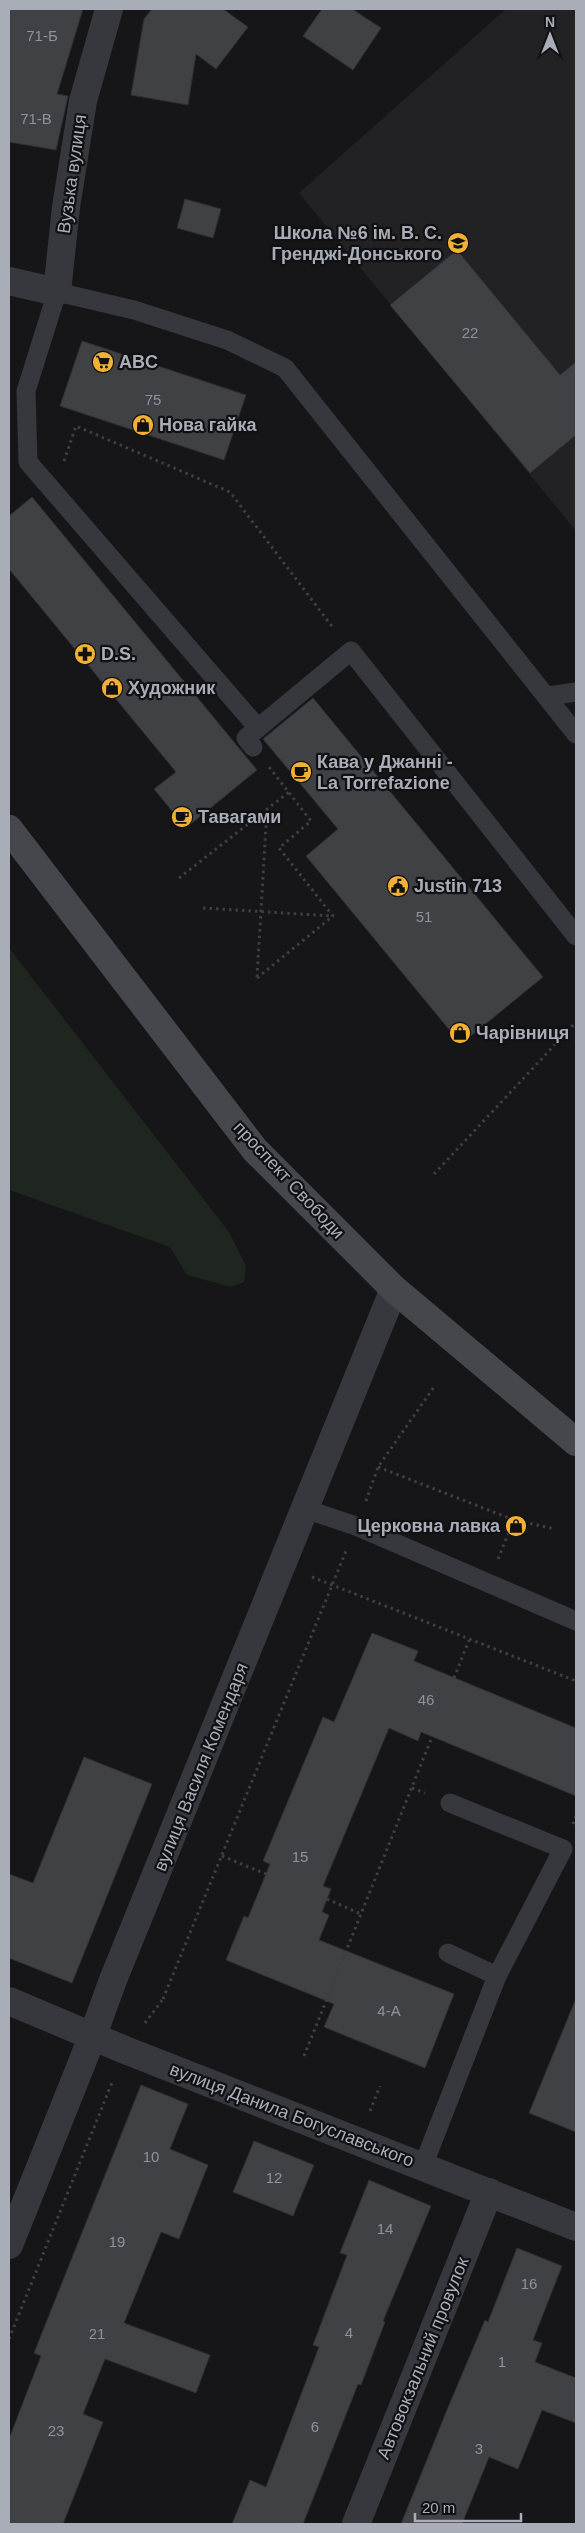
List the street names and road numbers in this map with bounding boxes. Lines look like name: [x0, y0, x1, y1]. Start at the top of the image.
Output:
street label: Вузька вулиця: [54, 113, 90, 235]
street label: проспект Свободи: [230, 1117, 348, 1243]
street label: вулиця Василя Комендаря: [150, 1660, 252, 1874]
street label: вулиця Данила Богуславського: [167, 2059, 417, 2171]
street label: Автовокзальний провулок: [373, 2254, 473, 2462]

